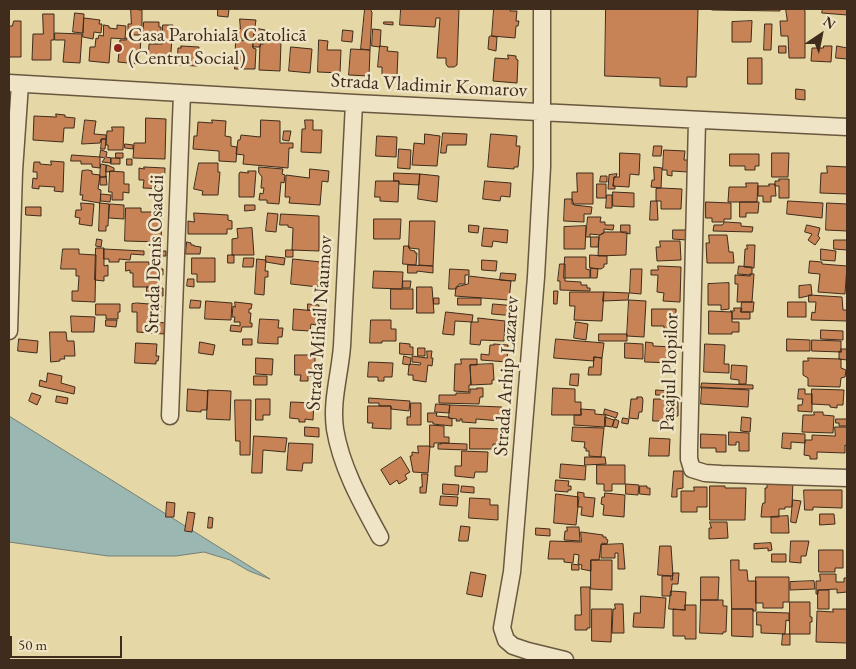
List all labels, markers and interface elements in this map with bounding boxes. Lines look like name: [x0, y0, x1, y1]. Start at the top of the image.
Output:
north arrow: [796, 10, 846, 60]
text: N: [820, 12, 839, 33]
place label: Casa Parohialā Catolicā (Centru Social): [128, 24, 306, 71]
marker: Casa Parohialā Catolicā (Centru Social): [112, 42, 124, 54]
street label: Strada Vladimir Komarov: [330, 69, 528, 103]
street label: Strada Denis Osadcii: [140, 174, 170, 334]
street label: Strada Mihail Naumov: [302, 235, 338, 411]
street label: Strada Arhip Lazarev: [489, 295, 525, 457]
street label: Pasajul Plopilor: [656, 312, 684, 432]
scale bar: [12, 626, 125, 658]
text: 50 m: [18, 635, 47, 654]

